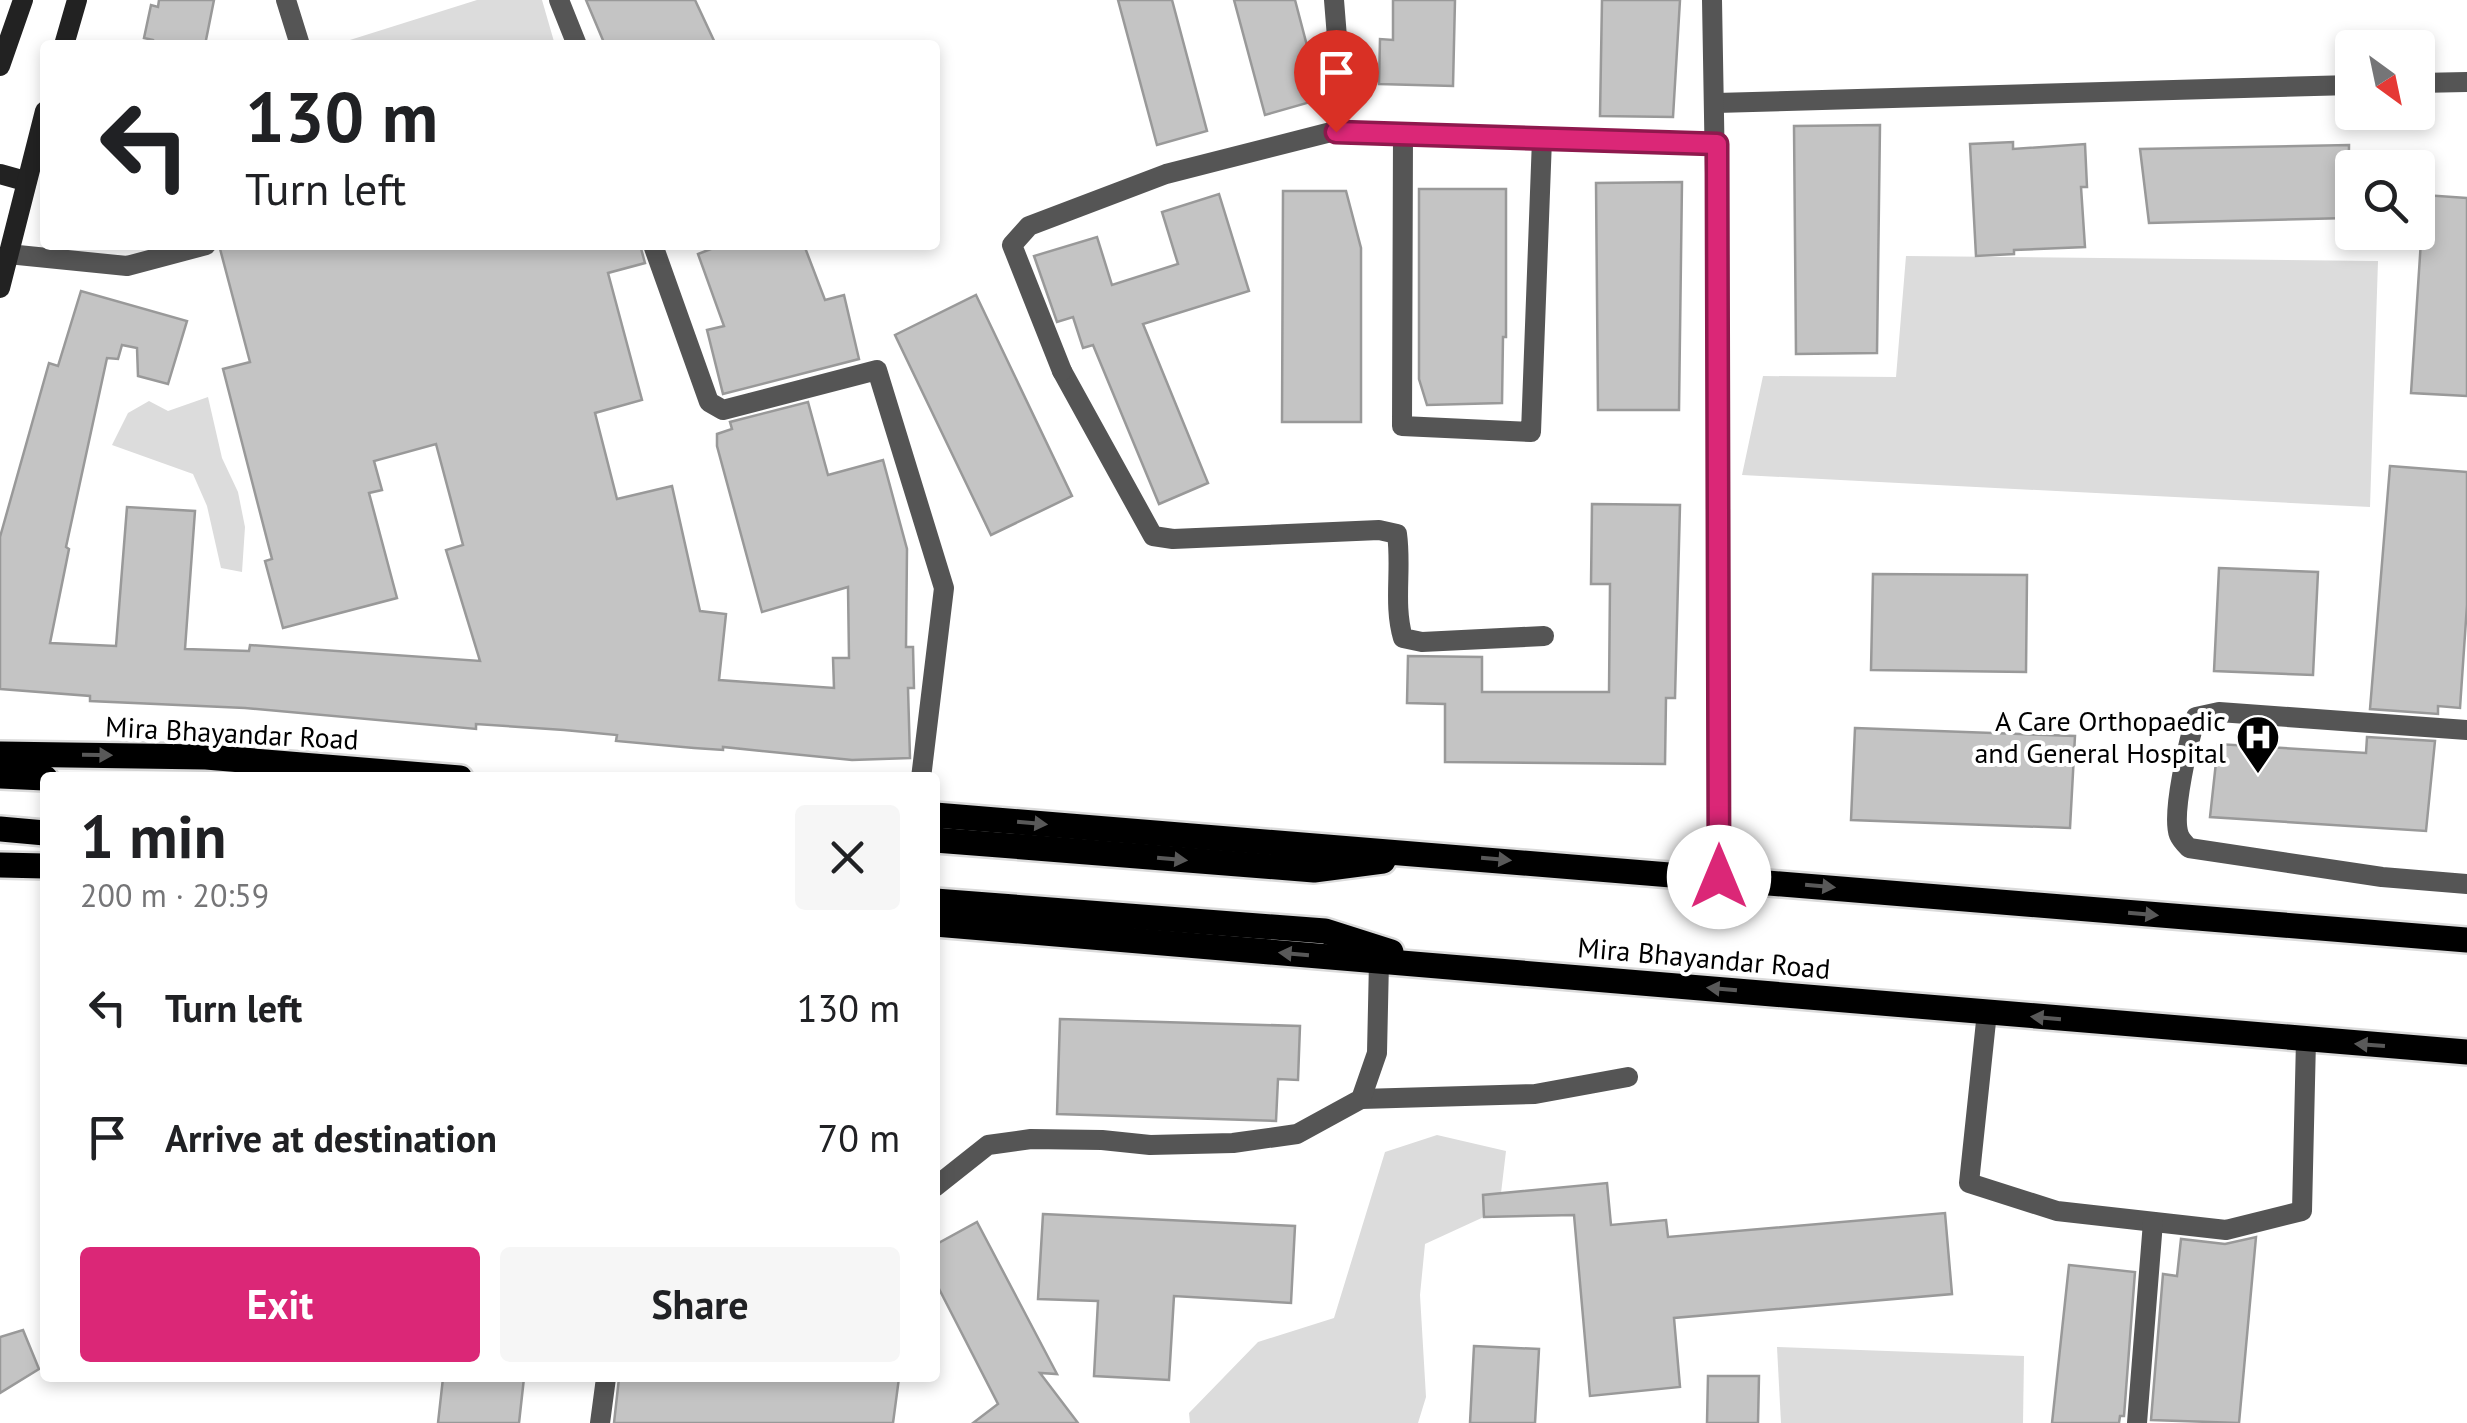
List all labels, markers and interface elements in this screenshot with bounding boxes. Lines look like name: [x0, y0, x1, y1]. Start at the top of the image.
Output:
pin: [1294, 30, 1379, 133]
north arrow: [2335, 30, 2435, 130]
map controls: [2335, 30, 2435, 250]
icon: arrive: [1309, 45, 1364, 100]
text: 130 m: [245, 71, 438, 161]
icon: left: [80, 80, 210, 210]
button: search: [2335, 150, 2435, 250]
text: Turn left: [245, 159, 406, 217]
place label: A Care Orthopaedic and General Hospital: [1974, 702, 2226, 771]
street label: Mira Bhayandar Road: [104, 707, 360, 758]
hospital icon: A Care Orthopaedic and General Hospital: [2235, 714, 2281, 775]
one-way arrow: [82, 748, 114, 764]
text: 1 min: [80, 797, 226, 875]
button: close: [795, 805, 900, 910]
one-way arrow: [1017, 815, 1049, 831]
position arrow: [1667, 825, 1771, 929]
one-way arrow: [1156, 851, 1188, 867]
one-way arrow: [1480, 852, 1512, 868]
text: 200 m · 20:59: [80, 874, 269, 916]
one-way arrow: [1804, 879, 1836, 895]
one-way arrow: [2128, 907, 2160, 923]
street label: Mira Bhayandar Road: [1576, 928, 1832, 987]
one-way arrow: [1277, 945, 1309, 961]
icon: left: [80, 980, 135, 1035]
one-way arrow: [1706, 981, 1738, 997]
text: Turn left: [165, 983, 302, 1032]
text: 130 m: [797, 983, 900, 1032]
one-way arrow: [2029, 1009, 2061, 1025]
one-way arrow: [2353, 1036, 2385, 1052]
icon: arrive: [80, 1110, 135, 1165]
text: Arrive at destination: [165, 1113, 497, 1162]
text: 70 m: [818, 1113, 900, 1162]
button: Exit: [80, 1247, 480, 1362]
button: Share: [500, 1247, 900, 1362]

